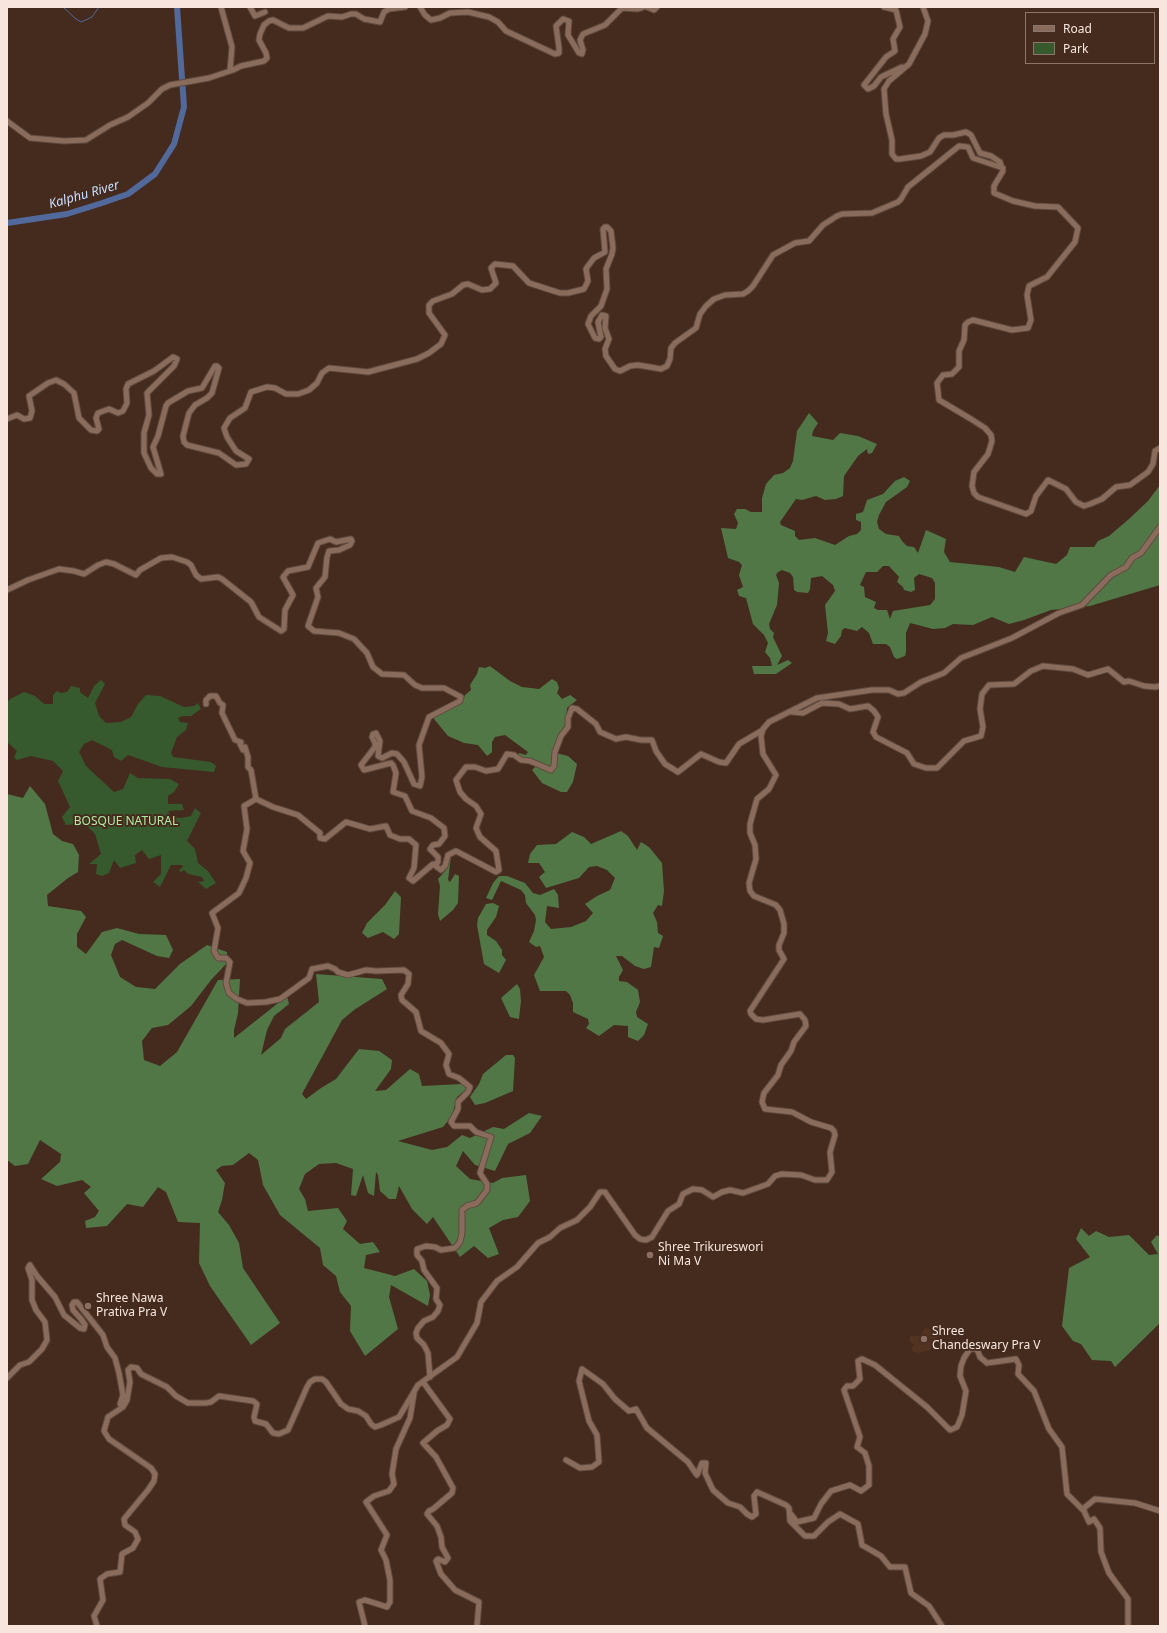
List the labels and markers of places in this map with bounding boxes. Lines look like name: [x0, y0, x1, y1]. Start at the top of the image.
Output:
place label: Shree Trikureswori Ni Ma V: [658, 1241, 763, 1269]
marker: Shree Trikureswori Ni Ma V: [645, 1250, 655, 1260]
place label: Shree Nawa Prativa Pra V: [96, 1292, 167, 1320]
marker: Shree Nawa Prativa Pra V: [83, 1301, 93, 1311]
place label: Shree Chandeswary Pra V: [932, 1325, 1040, 1353]
marker: Shree Chandeswary Pra V: [919, 1334, 929, 1344]

